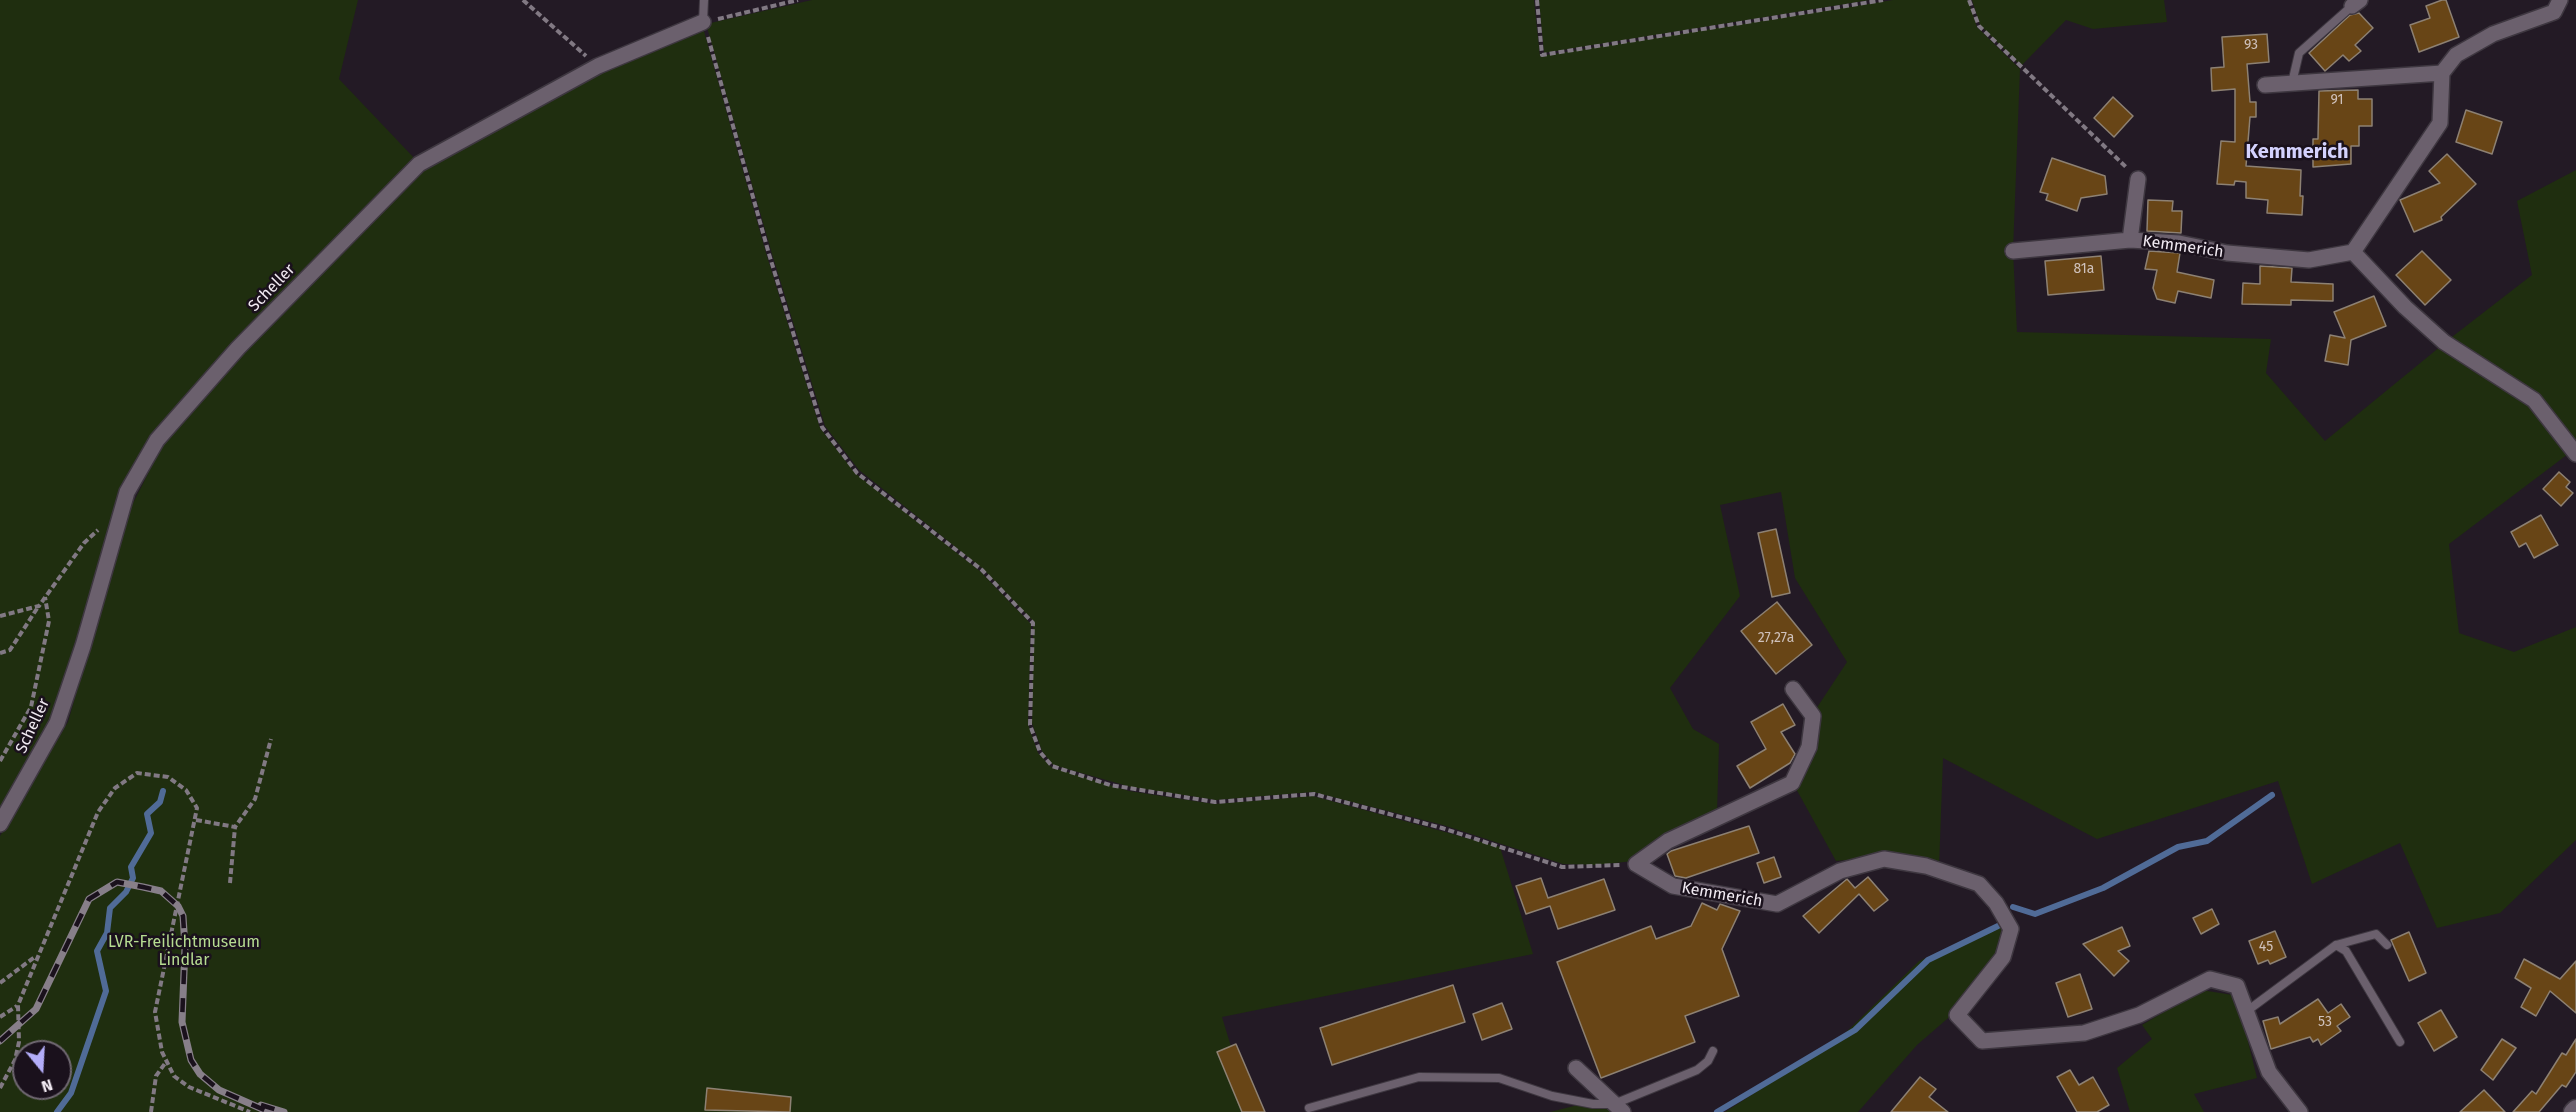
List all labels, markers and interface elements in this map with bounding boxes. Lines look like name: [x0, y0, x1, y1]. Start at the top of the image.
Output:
house number: 93: [2244, 37, 2258, 53]
house number: 91: [2330, 92, 2344, 108]
district label: Kemmerich: [2246, 140, 2348, 164]
street label: Kemmerich: [2141, 232, 2225, 262]
street label: Scheller: [245, 260, 299, 316]
house number: 81a: [2074, 261, 2094, 277]
house number: 27,27a: [1758, 630, 1794, 646]
street label: Scheller: [12, 695, 54, 757]
street label: Kemmerich: [1680, 878, 1764, 912]
park label: LVR-Freilichtmuseum Lindlar: [108, 933, 260, 971]
house number: 45: [2259, 939, 2273, 955]
house number: 53: [2318, 1014, 2332, 1030]
north arrow: [12, 1040, 72, 1100]
text: N: [39, 1075, 55, 1096]

